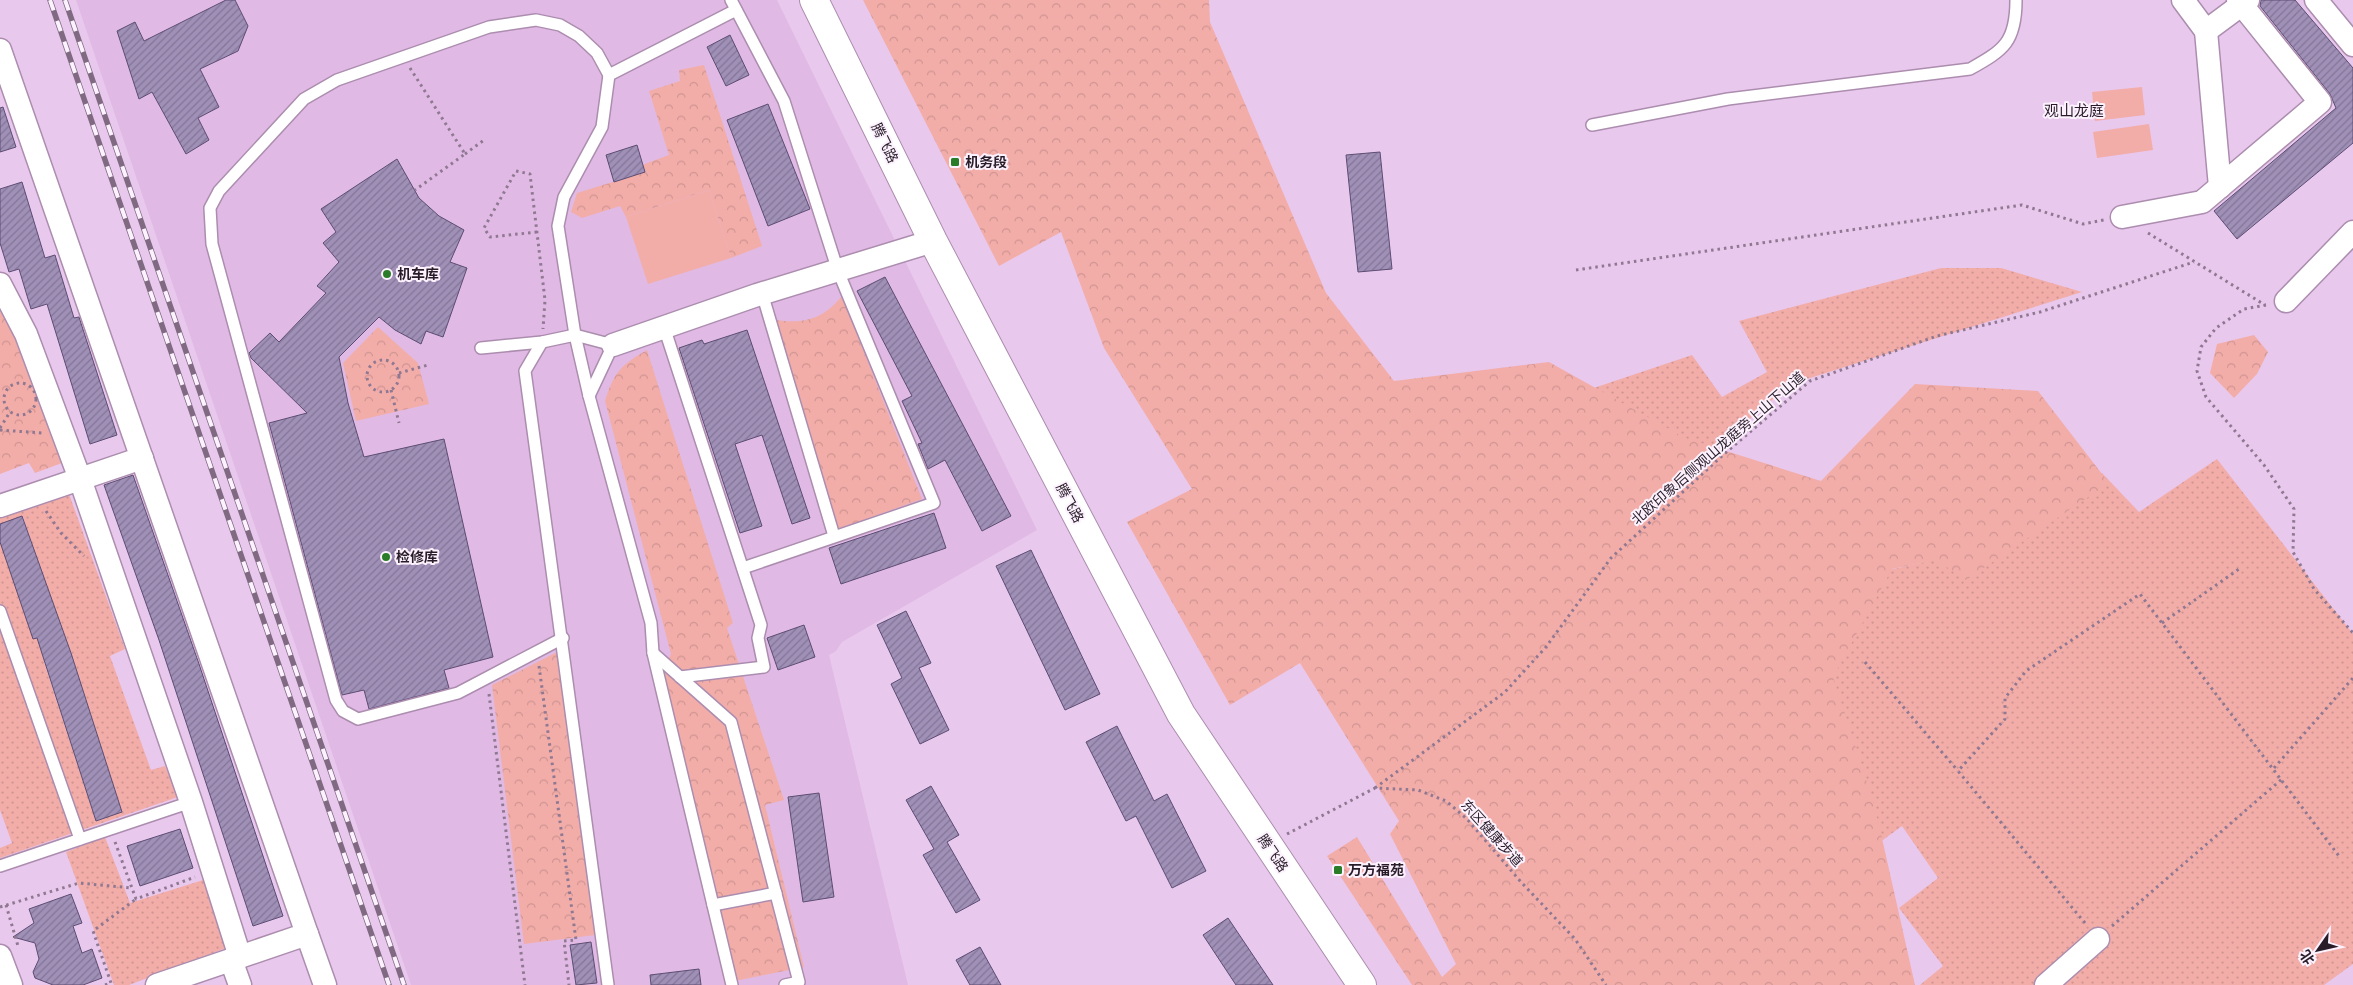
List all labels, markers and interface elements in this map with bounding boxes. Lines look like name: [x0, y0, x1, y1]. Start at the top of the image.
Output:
district label: 观山龙庭: [2044, 102, 2104, 120]
street label: 腾飞路: [869, 121, 901, 165]
place label: 机务段: [965, 154, 1007, 170]
marker: 机务段: [949, 156, 961, 168]
place label: 机车库: [397, 266, 439, 282]
marker: 机车库: [381, 268, 393, 280]
street label: 北欧印象后侧观山龙庭旁上山下山道: [1628, 368, 1808, 528]
street label: 腾飞路: [1053, 481, 1087, 525]
place label: 检修库: [396, 549, 438, 565]
marker: 检修库: [380, 551, 392, 563]
street label: 东区健康步道: [1458, 796, 1526, 870]
street label: 腾飞路: [1255, 831, 1291, 875]
place label: 万方福苑: [1348, 862, 1404, 878]
marker: 万方福苑: [1332, 864, 1344, 876]
north arrow: [2293, 925, 2343, 975]
text: 北: [2297, 947, 2318, 968]

